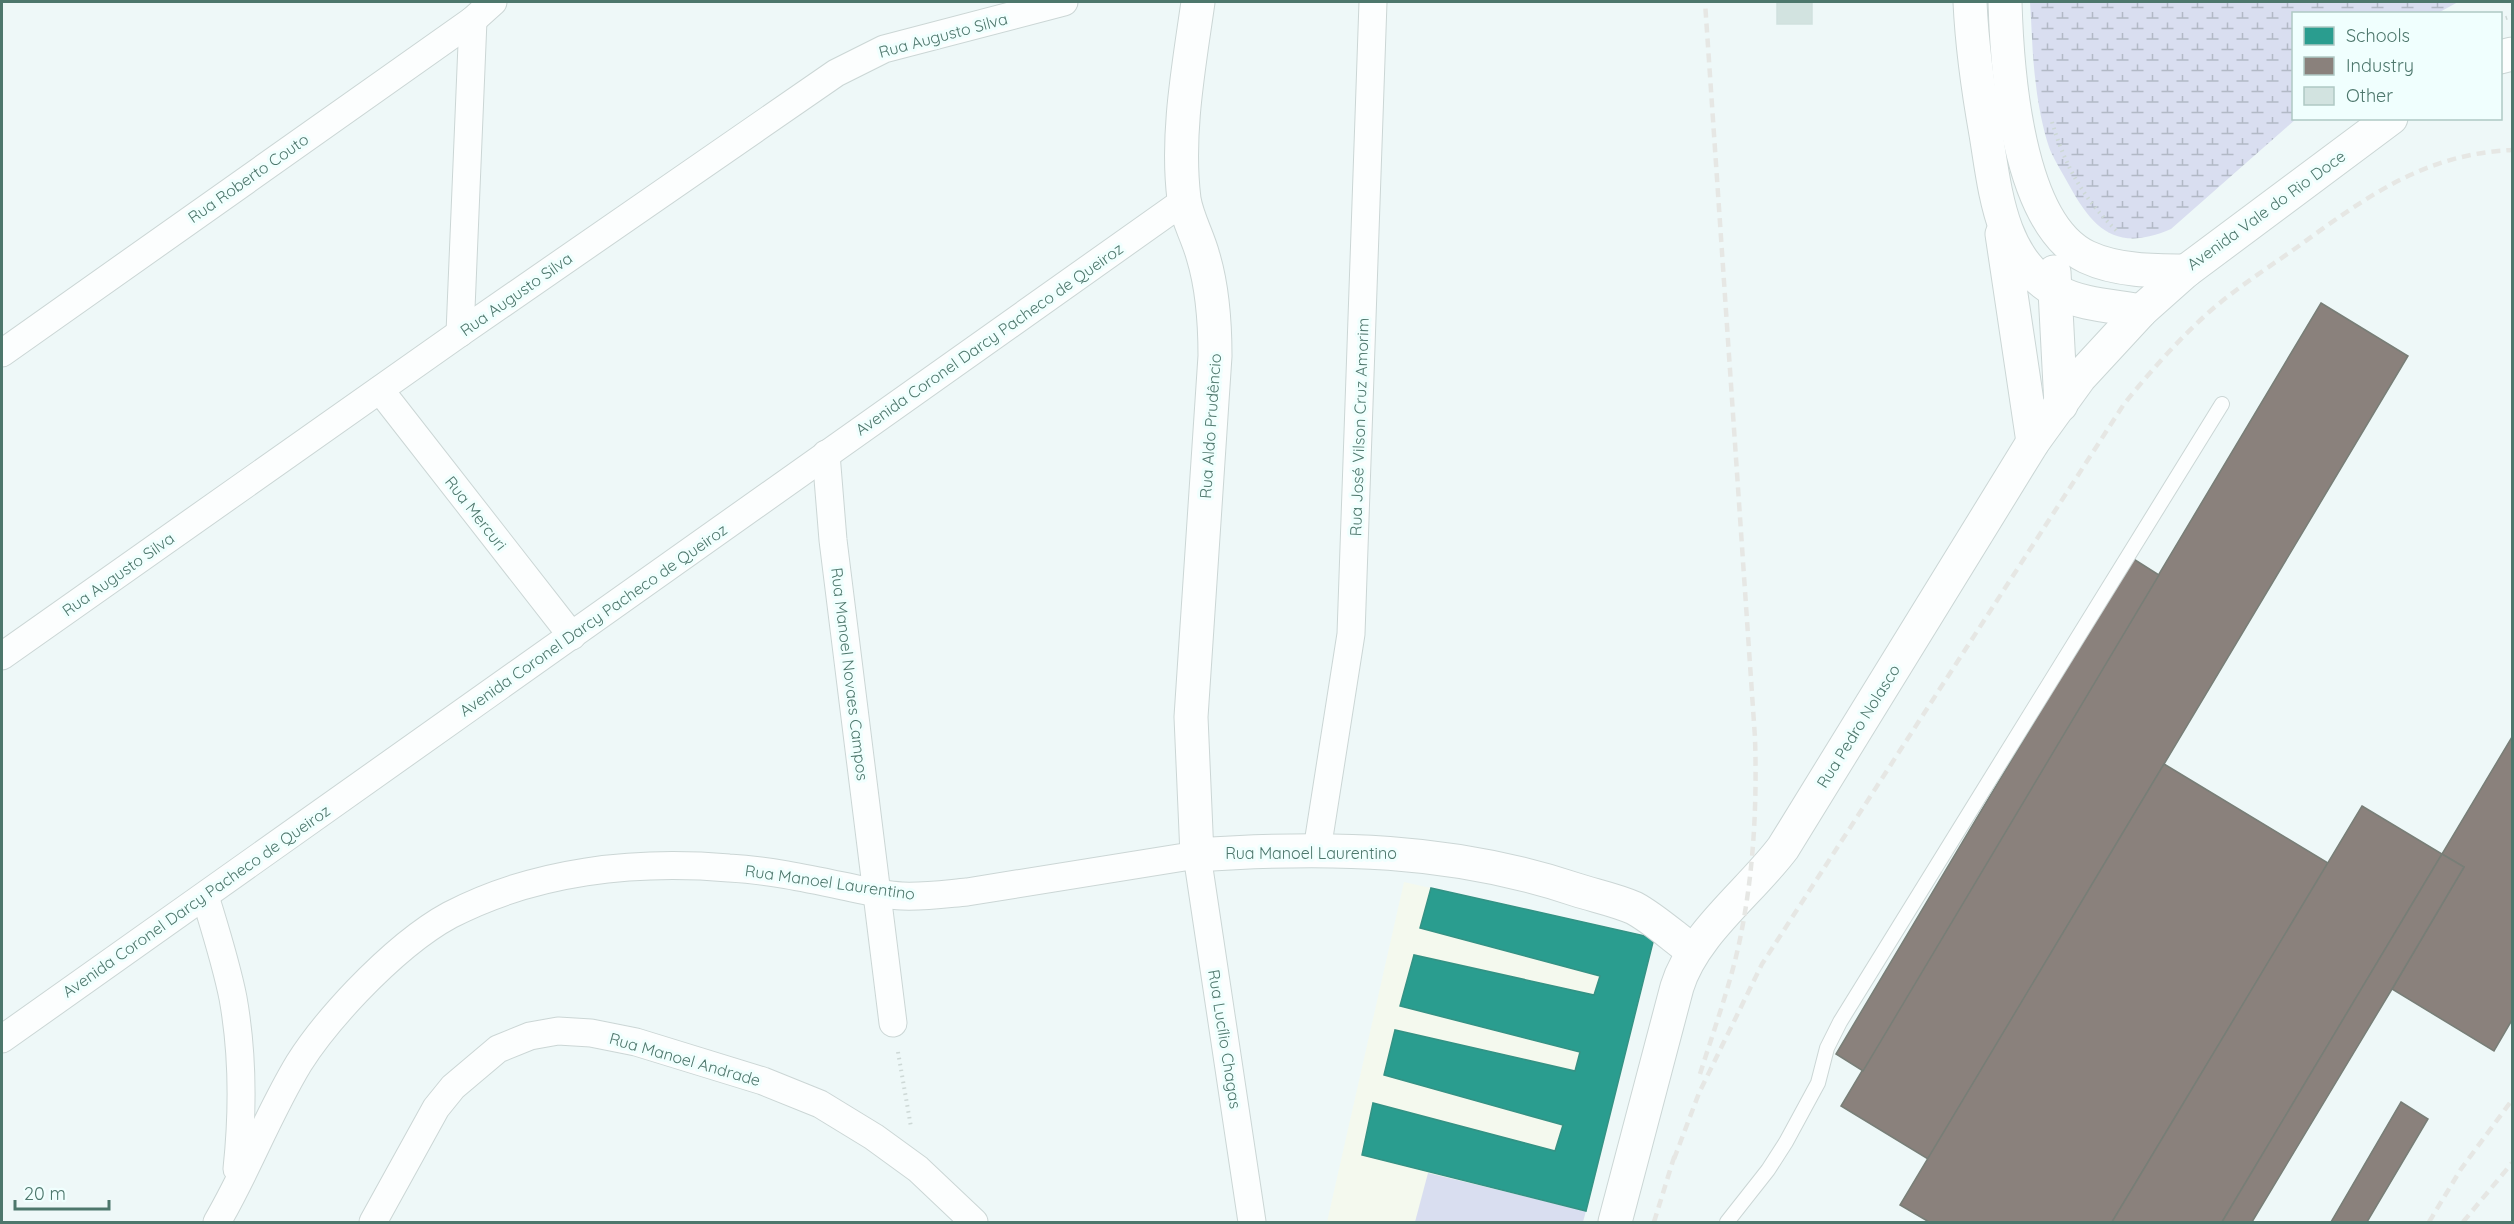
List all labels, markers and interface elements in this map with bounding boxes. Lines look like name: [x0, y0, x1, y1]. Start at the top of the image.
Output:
street label: Rua Augusto Silva: [876, 8, 1010, 62]
legend: [2292, 12, 2502, 120]
text: Schools: [2346, 24, 2410, 47]
text: Industry: [2346, 54, 2414, 77]
text: Other: [2346, 84, 2393, 107]
street label: Rua Roberto Couto: [184, 129, 312, 227]
street label: Avenida Vale do Rio Doce: [2183, 146, 2349, 274]
street label: Avenida Coronel Darcy Pacheco de Queiroz: [851, 238, 1127, 440]
street label: Rua Augusto Silva: [456, 248, 576, 340]
street label: Rua José Vilson Cruz Amorim: [1345, 317, 1373, 537]
street label: Rua Aldo Prudêncio: [1195, 353, 1225, 499]
street label: Rua Mercuri: [441, 472, 511, 554]
street label: Avenida Coronel Darcy Pacheco de Queiroz: [455, 519, 731, 721]
street label: Rua Augusto Silva: [58, 528, 178, 620]
street label: Rua Manoel Novaes Campos: [827, 566, 873, 782]
street label: Rua Pedro Nolasco: [1812, 661, 1904, 791]
street label: Avenida Coronel Darcy Pacheco de Queiroz: [58, 800, 334, 1002]
street label: Rua Manoel Laurentino: [1225, 843, 1397, 863]
street label: Rua Manoel Laurentino: [744, 860, 916, 904]
street label: Rua Lucílio Chagas: [1204, 968, 1246, 1110]
street label: Rua Manoel Andrade: [607, 1028, 763, 1090]
scale bar: [15, 1173, 110, 1211]
text: 20 m: [24, 1182, 66, 1205]

